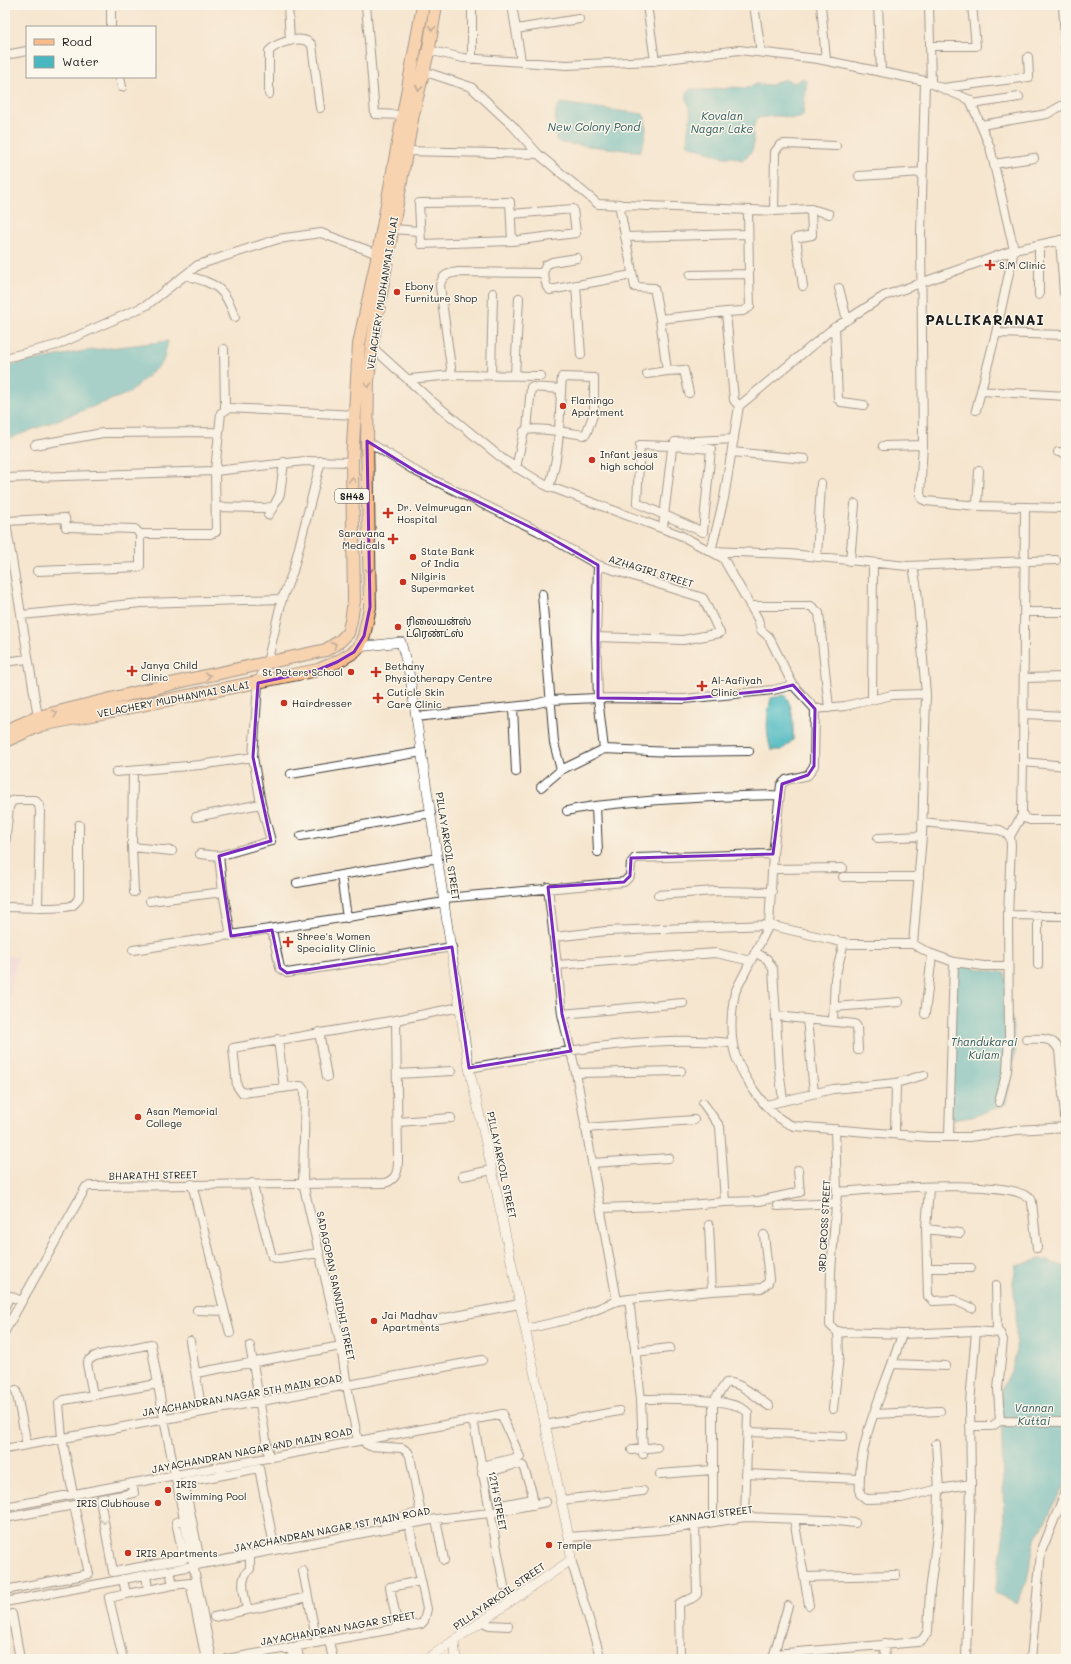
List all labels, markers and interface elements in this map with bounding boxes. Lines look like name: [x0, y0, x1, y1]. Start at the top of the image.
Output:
one-way arrow: [428, 25, 437, 31]
legend: [26, 26, 156, 78]
text: Road: [62, 33, 92, 49]
text: Water: [62, 53, 99, 69]
one-way arrow: [415, 85, 424, 92]
water label: Kovalan Nagar Lake: [691, 108, 753, 136]
water label: New Colony Pond: [548, 119, 641, 134]
street label: VELACHERY MUDHANMAI SALAI: [363, 215, 401, 370]
place label: S.M Clinic: [999, 258, 1046, 272]
marker: S.M Clinic: [984, 259, 996, 271]
place label: Ebony Furniture Shop: [405, 279, 477, 305]
marker: Ebony Furniture Shop: [392, 287, 402, 297]
district label: PALLIKARANAI: [925, 310, 1045, 329]
one-way arrow: [364, 382, 372, 388]
place label: Flamingo Apartment: [571, 393, 624, 419]
marker: Flamingo Apartment: [558, 401, 568, 411]
place label: Infant jesus high school: [600, 447, 658, 473]
marker: Infant jesus high school: [587, 455, 597, 465]
one-way arrow: [348, 477, 356, 483]
road number: SH48: [335, 489, 369, 503]
place label: Dr. Velmurugan Hospital: [397, 500, 472, 526]
marker: Dr. Velmurugan Hospital: [382, 507, 394, 519]
place label: Saravana Medicals: [339, 526, 385, 552]
marker: Saravana Medicals: [388, 534, 398, 544]
place label: State Bank of India: [421, 544, 474, 570]
street label: AZHAGIRI STREET: [607, 551, 696, 591]
marker: State Bank of India: [408, 552, 418, 562]
one-way arrow: [365, 568, 373, 574]
place label: Nilgiris Supermarket: [411, 569, 475, 595]
marker: Nilgiris Supermarket: [398, 577, 408, 587]
place label: ரிலையன்ஸ் ட்ரெண்ட்ஸ்: [406, 614, 471, 640]
marker: ரிலையன்ஸ் ட்ரெண்ட்ஸ்: [393, 622, 403, 632]
one-way arrow: [330, 642, 337, 650]
place label: Janya Child Clinic: [141, 658, 198, 684]
place label: Bethany Physiotherapy Centre: [385, 659, 492, 685]
marker: Janya Child Clinic: [126, 665, 138, 677]
place label: St Peters School: [262, 665, 343, 679]
marker: Bethany Physiotherapy Centre: [370, 666, 382, 678]
marker: St Peters School: [346, 667, 356, 677]
one-way arrow: [205, 672, 211, 680]
place label: Al-Aafiyah Clinic: [711, 673, 762, 699]
street label: VELACHERY MUDHANMAI SALAI: [96, 677, 251, 721]
marker: Al-Aafiyah Clinic: [696, 680, 708, 692]
place label: Cuticle Skin Care Clinic: [387, 685, 444, 711]
marker: Cuticle Skin Care Clinic: [372, 692, 384, 704]
place label: Hairdresser: [292, 696, 352, 710]
marker: Hairdresser: [279, 698, 289, 708]
one-way arrow: [51, 709, 58, 717]
street label: PILLAYARKOIL STREET: [433, 791, 464, 901]
place label: Shree's Women Speciality Clinic: [297, 929, 376, 955]
marker: Shree's Women Speciality Clinic: [282, 936, 294, 948]
water label: Thandukarai Kulam: [951, 1034, 1018, 1062]
place label: Asan Memorial College: [146, 1104, 218, 1130]
street label: PILLAYARKOIL STREET: [484, 1110, 520, 1220]
marker: Asan Memorial College: [133, 1112, 143, 1122]
street label: BHARATHI STREET: [109, 1167, 198, 1183]
street label: 3RD CROSS STREET: [815, 1179, 833, 1273]
street label: SADAGOPAN SANNIDHI STREET: [313, 1210, 359, 1362]
place label: Jai Madhav Apartments: [382, 1308, 440, 1334]
marker: Jai Madhav Apartments: [369, 1316, 379, 1326]
street label: JAYACHANDRAN NAGAR 5TH MAIN ROAD: [141, 1370, 343, 1419]
water label: Vannan Kuttai: [1014, 1400, 1054, 1428]
street label: JAYACHANDRAN NAGAR 4ND MAIN ROAD: [150, 1424, 354, 1476]
street label: 12TH STREET: [485, 1470, 511, 1532]
place label: IRIS Swimming Pool: [176, 1477, 246, 1503]
marker: IRIS Swimming Pool: [163, 1485, 173, 1495]
place label: IRIS Clubhouse: [76, 1496, 150, 1510]
marker: IRIS Clubhouse: [153, 1498, 163, 1508]
street label: KANNAGI STREET: [668, 1502, 754, 1526]
street label: JAYACHANDRAN NAGAR 1ST MAIN ROAD: [233, 1503, 431, 1555]
one-way arrow: [99, 1518, 107, 1524]
place label: Temple: [557, 1538, 592, 1552]
marker: Temple: [544, 1540, 554, 1550]
place label: IRIS Apartments: [136, 1546, 218, 1560]
marker: IRIS Apartments: [123, 1548, 133, 1558]
street label: PILLAYARKOIL STREET: [450, 1559, 548, 1633]
street label: JAYACHANDRAN NAGAR STREET: [259, 1607, 417, 1649]

